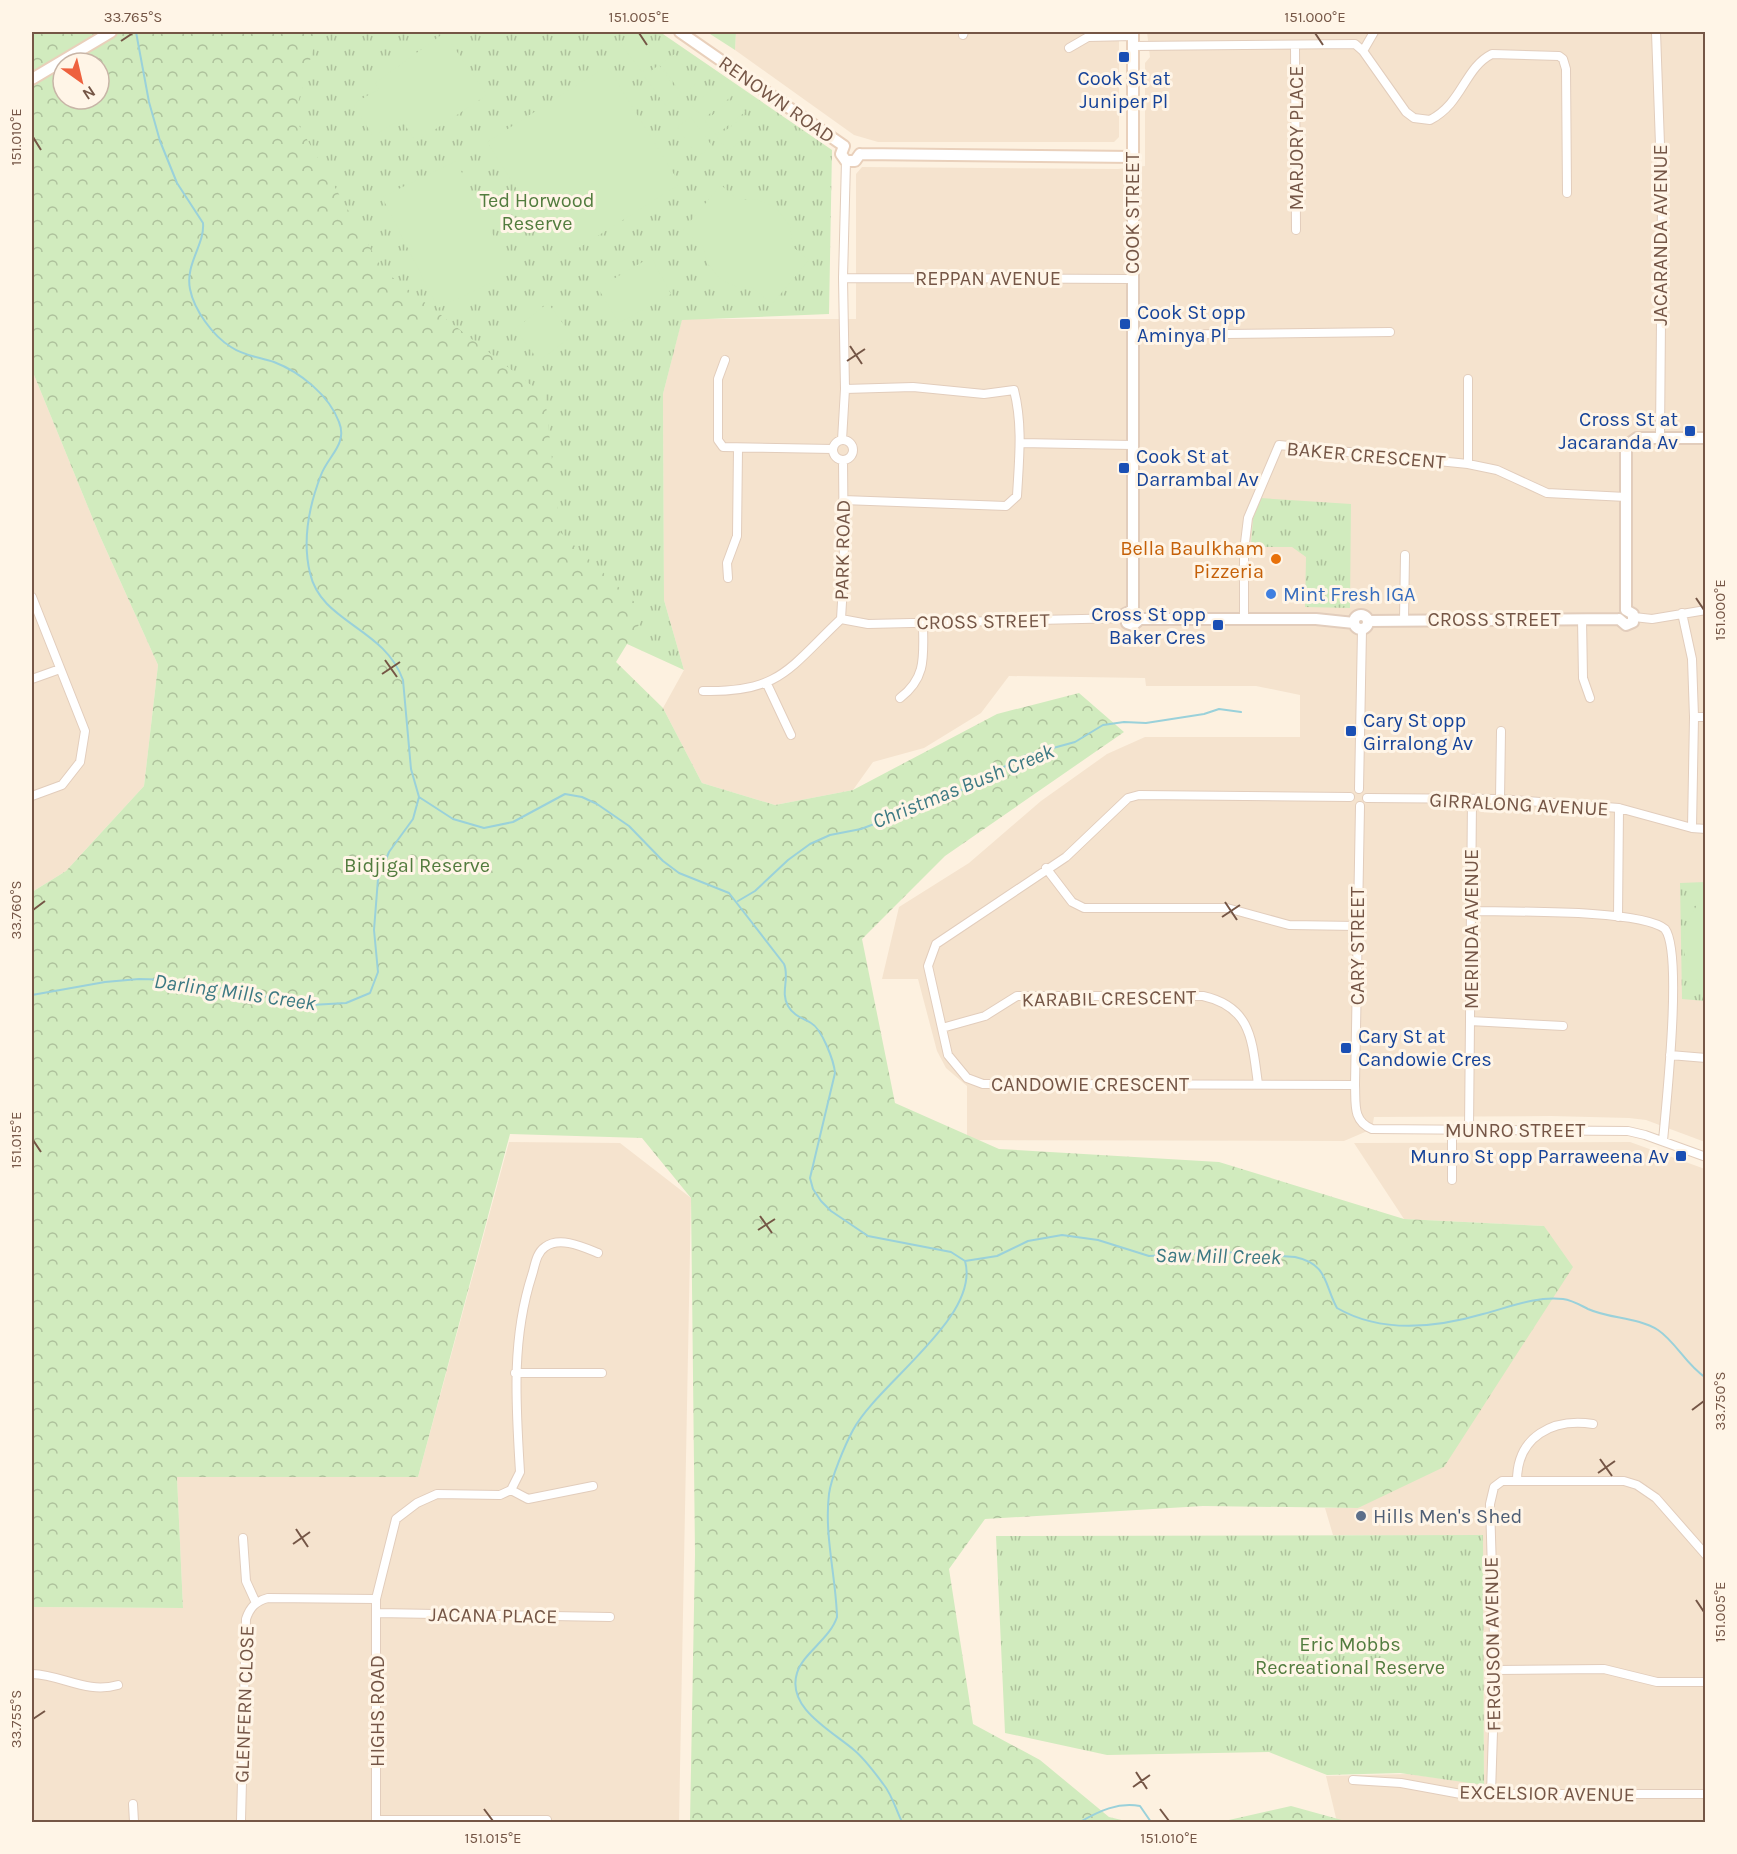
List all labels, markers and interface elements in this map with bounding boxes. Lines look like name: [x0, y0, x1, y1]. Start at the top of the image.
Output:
text: 33.765°S: [104, 8, 162, 26]
text: 151.005°E: [609, 8, 669, 26]
text: 151.000°E: [1284, 8, 1346, 26]
marker: Cook St at Juniper Pl: [1117, 50, 1131, 64]
north arrow: [51, 51, 111, 111]
street label: RENOWN ROAD: [714, 51, 839, 148]
street label: MARJORY PLACE: [1285, 65, 1308, 211]
place label: Cook St at Juniper Pl: [1077, 67, 1171, 113]
text: N: [79, 82, 99, 104]
text: 151.010°E: [7, 108, 25, 166]
street label: JACARANDA AVENUE: [1649, 144, 1672, 326]
street label: COOK STREET: [1121, 152, 1144, 274]
park label: Ted Horwood Reserve: [479, 189, 595, 235]
street label: REPPAN AVENUE: [915, 267, 1061, 290]
place label: Cook St opp Aminya Pl: [1137, 301, 1246, 347]
marker: Cook St opp Aminya Pl: [1118, 317, 1132, 331]
place label: Cross St at Jacaranda Av: [1559, 408, 1678, 454]
marker: Cross St at Jacaranda Av: [1683, 424, 1697, 438]
street label: BAKER CRESCENT: [1286, 437, 1446, 474]
place label: Cook St at Darrambal Av: [1136, 445, 1259, 491]
marker: Cook St at Darrambal Av: [1117, 461, 1131, 475]
street label: PARK ROAD: [830, 499, 855, 601]
place label: Bella Baulkham Pizzeria: [1120, 537, 1264, 583]
marker: Bella Baulkham Pizzeria: [1269, 552, 1283, 566]
text: 151.000°E: [1711, 579, 1729, 641]
place label: Mint Fresh IGA: [1283, 583, 1416, 606]
marker: Mint Fresh IGA: [1264, 587, 1278, 601]
place label: Cross St opp Baker Cres: [1091, 603, 1206, 649]
street label: CROSS STREET: [1427, 608, 1561, 631]
street label: CROSS STREET: [916, 609, 1050, 634]
marker: Cross St opp Baker Cres: [1211, 618, 1225, 632]
place label: Cary St opp Girralong Av: [1363, 709, 1473, 755]
marker: Cary St opp Girralong Av: [1344, 724, 1358, 738]
water label: Christmas Bush Creek: [869, 739, 1058, 833]
street label: GIRRALONG AVENUE: [1429, 788, 1609, 821]
street label: MERINDA AVENUE: [1460, 849, 1483, 1009]
park label: Bidjigal Reserve: [344, 854, 490, 877]
text: 33.760°S: [7, 880, 25, 940]
street label: CARY STREET: [1346, 887, 1369, 1005]
water label: Darling Mills Creek: [152, 969, 318, 1015]
street label: KARABIL CRESCENT: [1022, 985, 1196, 1012]
place label: Cary St at Candowie Cres: [1358, 1025, 1492, 1071]
marker: Cary St at Candowie Cres: [1339, 1041, 1353, 1055]
street label: CANDOWIE CRESCENT: [991, 1073, 1189, 1096]
text: 151.015°E: [7, 1112, 25, 1168]
street label: MUNRO STREET: [1445, 1119, 1585, 1142]
place label: Munro St opp Parraweena Av: [1410, 1145, 1669, 1168]
marker: Munro St opp Parraweena Av: [1674, 1149, 1688, 1163]
water label: Saw Mill Creek: [1155, 1243, 1281, 1269]
text: 33.750°S: [1711, 1372, 1729, 1430]
place label: Hills Men's Shed: [1373, 1505, 1522, 1528]
marker: Hills Men's Shed: [1354, 1509, 1368, 1523]
street label: FERGUSON AVENUE: [1479, 1556, 1506, 1732]
text: 151.005°E: [1711, 1582, 1729, 1642]
street label: JACANA PLACE: [428, 1603, 558, 1628]
street label: GLENFERN CLOSE: [230, 1625, 259, 1783]
park label: Eric Mobbs Recreational Reserve: [1255, 1633, 1445, 1679]
street label: HIGHS ROAD: [366, 1655, 389, 1767]
text: 33.755°S: [7, 1690, 25, 1748]
street label: EXCELSIOR AVENUE: [1459, 1780, 1635, 1807]
text: 151.015°E: [465, 1829, 521, 1847]
text: 151.010°E: [1140, 1829, 1198, 1847]

